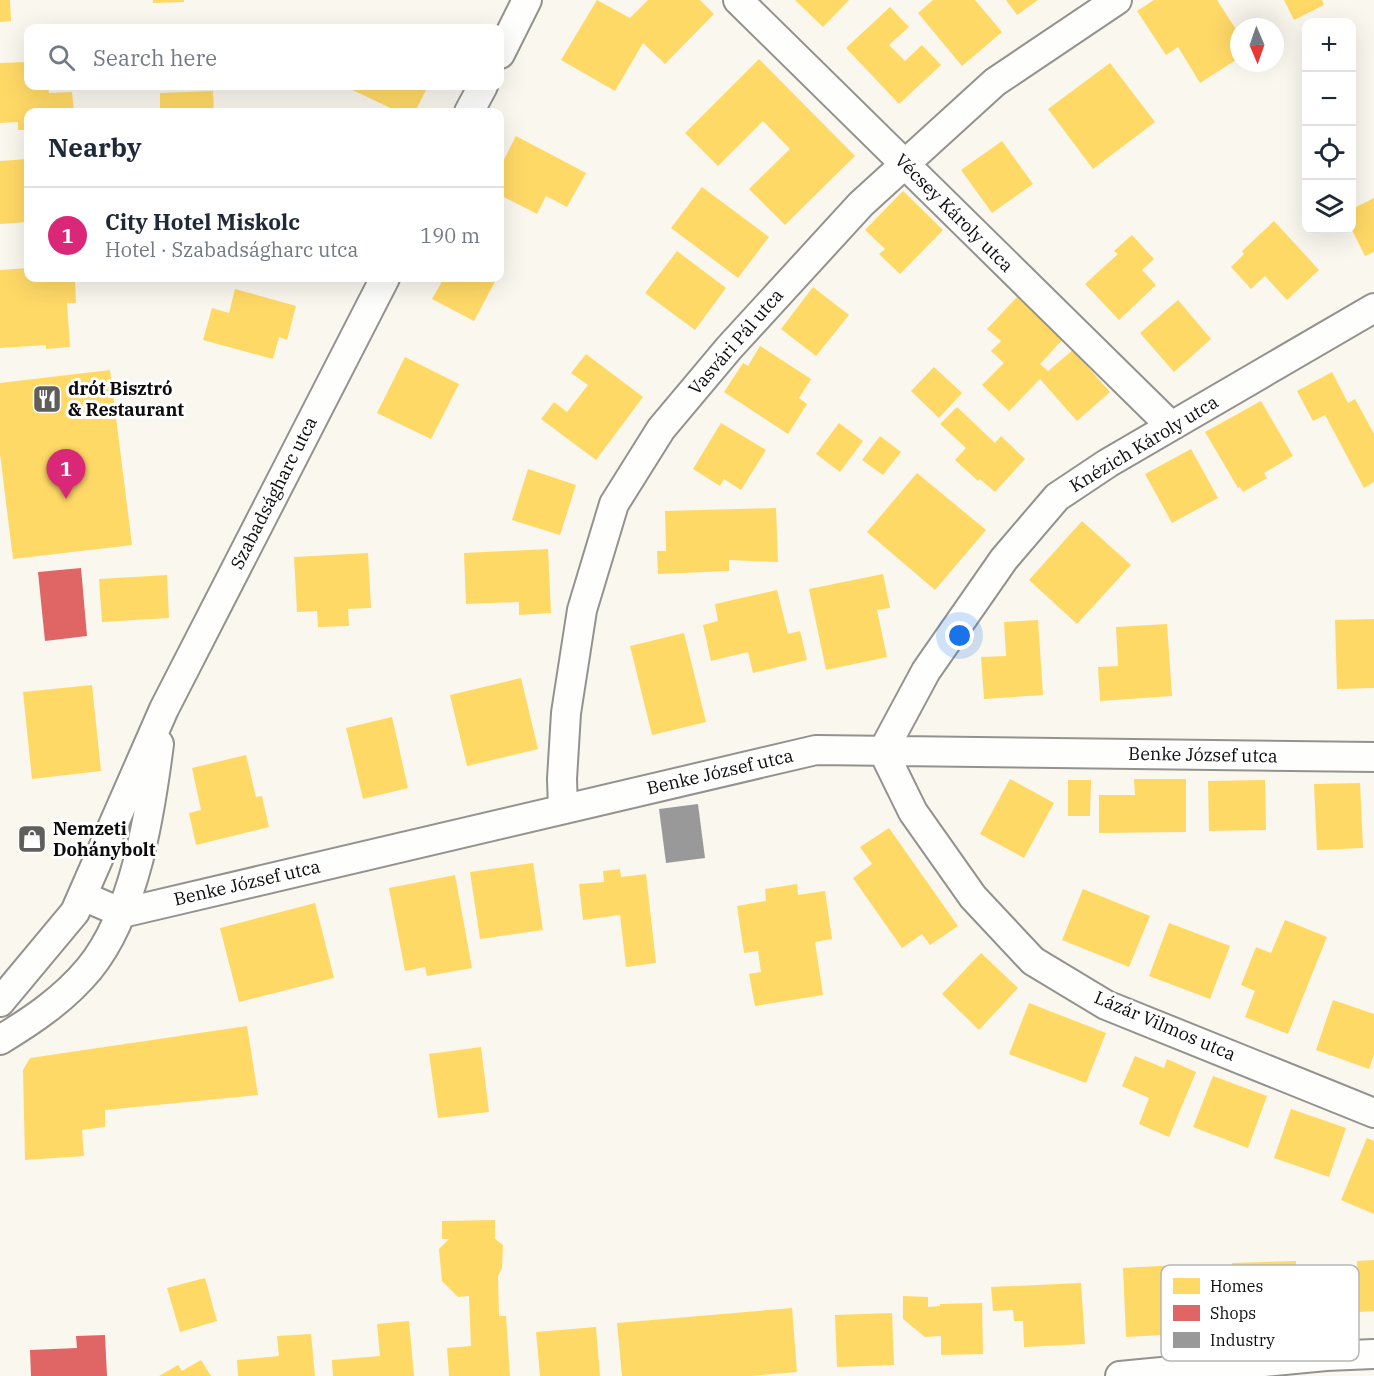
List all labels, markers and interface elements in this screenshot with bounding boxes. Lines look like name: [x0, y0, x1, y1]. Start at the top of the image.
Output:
north arrow: [1230, 18, 1284, 72]
map controls: [1302, 18, 1356, 234]
button: +: [1302, 18, 1356, 72]
search box: [24, 24, 504, 90]
icon: search: [45, 41, 78, 74]
text: Search here: [93, 43, 217, 72]
button: −: [1302, 72, 1356, 126]
button: locate: [1302, 126, 1356, 180]
text: Nearby: [48, 130, 142, 164]
street label: Vécsey Károly utca: [890, 149, 1019, 277]
button: layers: [1302, 180, 1356, 234]
text: City Hotel Miskolc: [105, 207, 300, 236]
text: 1: [62, 222, 74, 249]
text: 190 m: [420, 222, 480, 249]
text: Hotel · Szabadságharc utca: [105, 236, 359, 263]
street label: Vasvári Pál utca: [683, 284, 788, 399]
place label: drót Bisztró & Restaurant: [68, 377, 184, 421]
restaurant icon: drót Bisztró & Restaurant: [31, 383, 63, 415]
street label: Knézich Károly utca: [1065, 390, 1222, 497]
street label: Szabadságharc utca: [225, 412, 322, 573]
pin: 1: [46, 450, 86, 499]
your location: [945, 621, 974, 650]
street label: Benke József utca: [1128, 742, 1278, 767]
street label: Benke József utca: [644, 743, 796, 800]
place label: Nemzeti Dohánybolt: [53, 817, 156, 861]
shop icon: Nemzeti Dohánybolt: [16, 823, 48, 855]
street label: Benke József utca: [171, 854, 323, 911]
street label: Lázár Vilmos utca: [1091, 985, 1239, 1066]
legend: [1161, 1265, 1359, 1361]
text: Homes: [1210, 1276, 1263, 1296]
text: Shops: [1210, 1303, 1256, 1323]
text: Industry: [1210, 1330, 1275, 1350]

